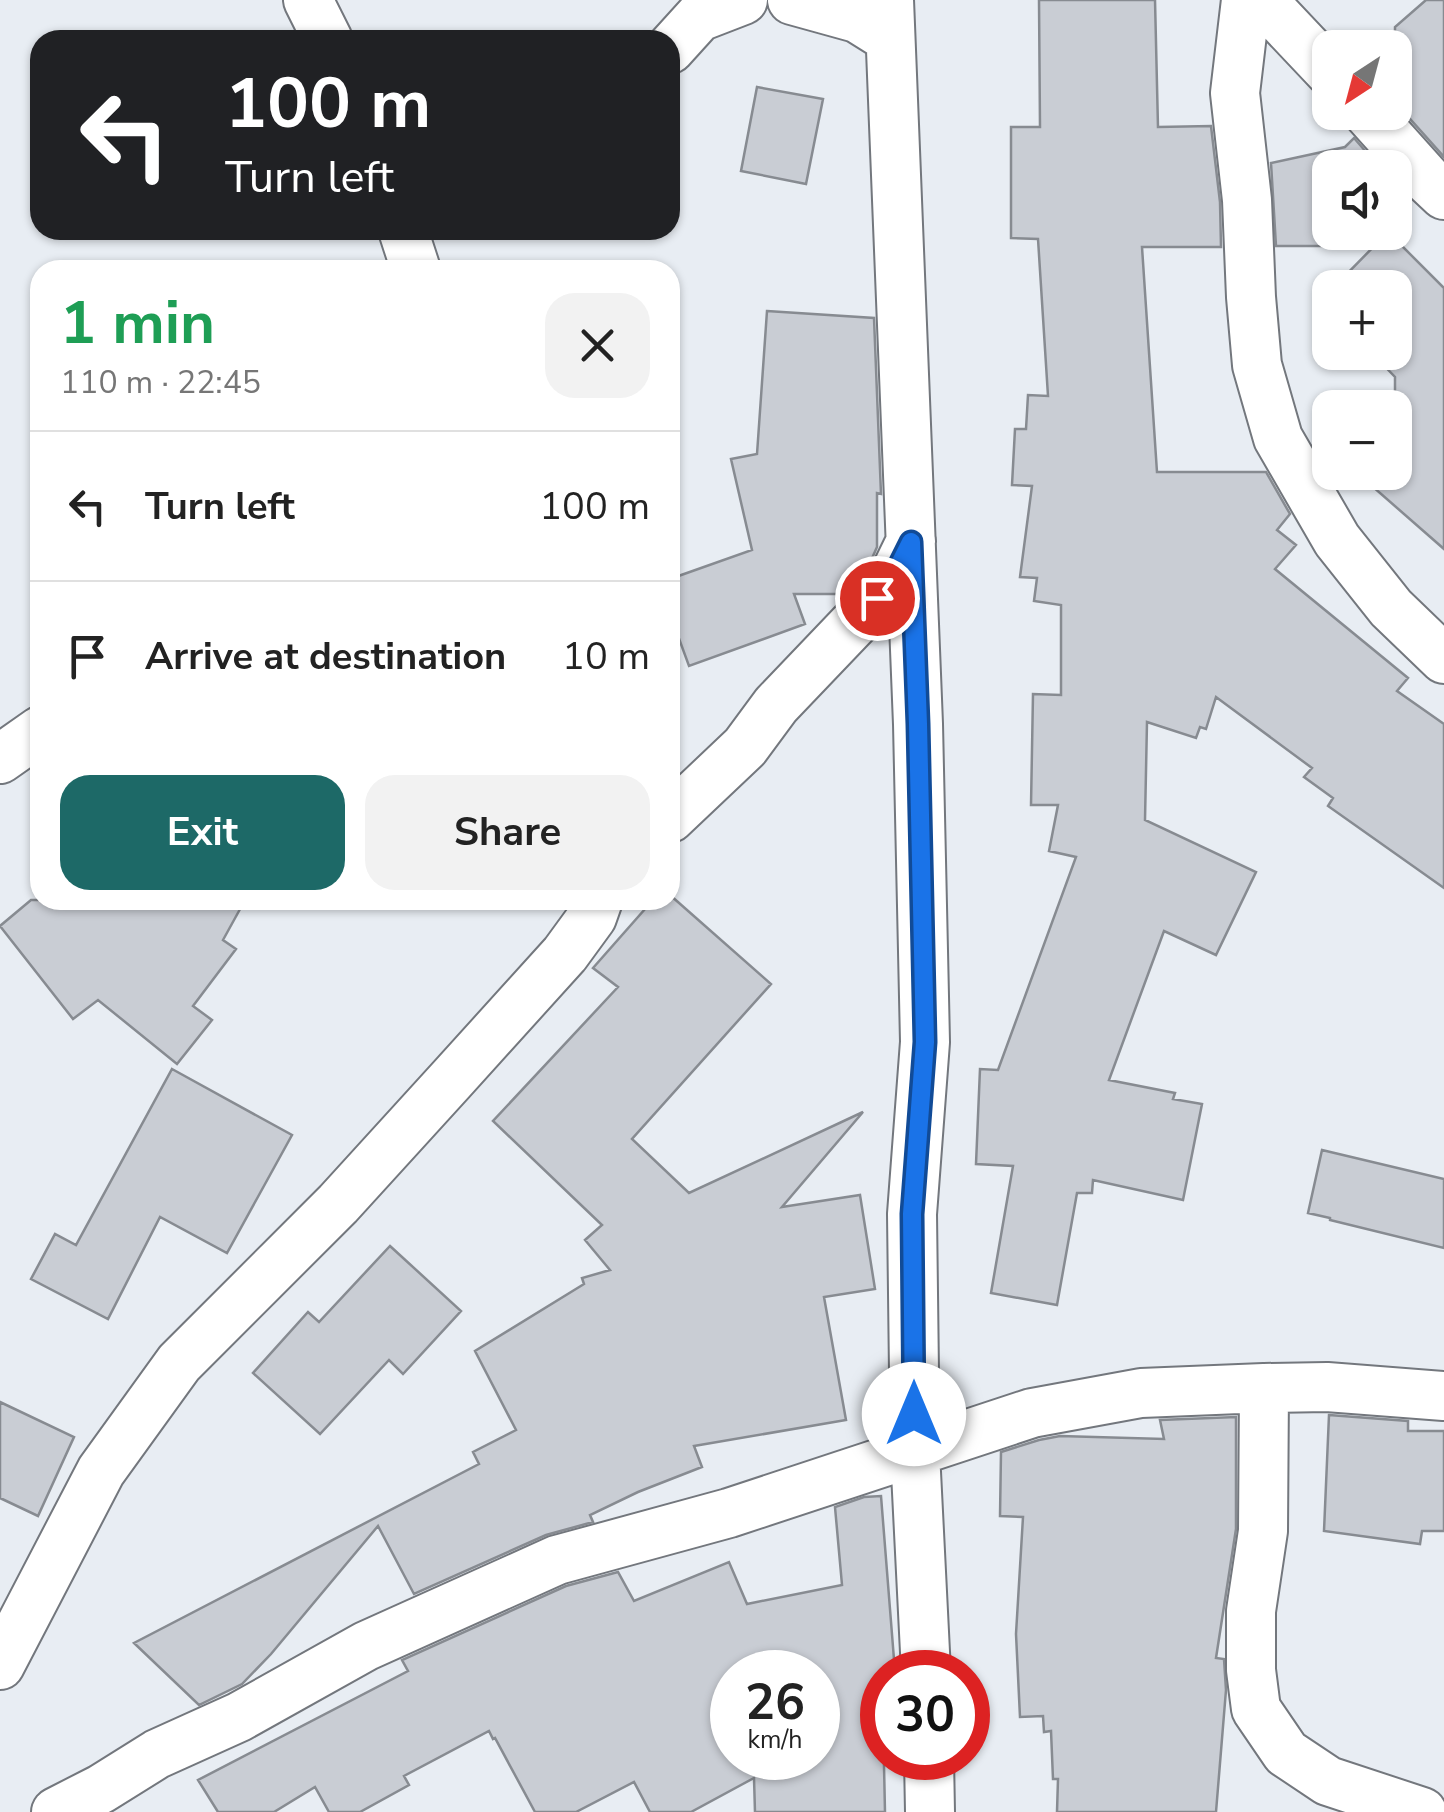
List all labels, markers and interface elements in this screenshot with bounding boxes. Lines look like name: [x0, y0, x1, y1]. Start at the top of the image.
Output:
north arrow: [1312, 30, 1412, 130]
map controls: [1312, 30, 1412, 490]
text: 100 m: [225, 56, 431, 152]
icon: left: [60, 70, 190, 200]
text: Turn left: [225, 147, 394, 208]
button: sound: [1312, 150, 1412, 250]
button: +: [1312, 270, 1412, 370]
text: 1 min: [60, 282, 215, 364]
button: close: [545, 293, 650, 398]
text: 110 m · 22:45: [60, 361, 261, 404]
button: −: [1312, 390, 1412, 490]
icon: left: [60, 479, 115, 534]
text: Turn left: [145, 481, 295, 532]
text: 100 m: [539, 481, 650, 532]
pin: [835, 556, 920, 641]
icon: arrive: [850, 571, 905, 626]
icon: arrive: [60, 629, 115, 684]
text: Arrive at destination: [145, 631, 506, 682]
text: 10 m: [562, 631, 650, 682]
button: Exit: [60, 775, 345, 890]
button: Share: [365, 775, 650, 890]
position arrow: [862, 1362, 966, 1466]
speed limit sign: 30: [860, 1650, 990, 1780]
text: 26: [745, 1668, 805, 1737]
text: km/h: [747, 1723, 803, 1757]

